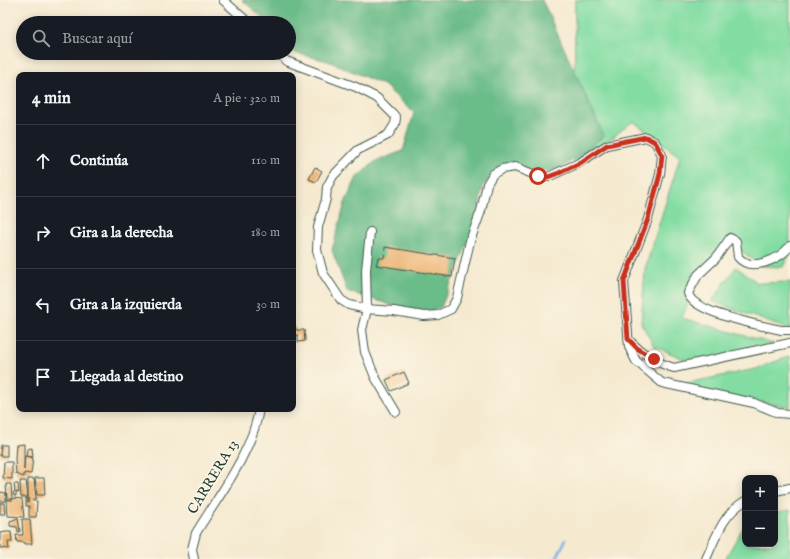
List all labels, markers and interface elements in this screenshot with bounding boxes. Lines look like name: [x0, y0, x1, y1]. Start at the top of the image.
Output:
search box: [16, 16, 296, 60]
icon: search: [30, 27, 52, 49]
text: Buscar aquí: [62, 29, 132, 48]
text: 4 min: [32, 88, 71, 109]
text: A pie · 320 m: [213, 90, 280, 107]
icon: ahead: [32, 150, 54, 172]
text: Continúa: [70, 151, 128, 170]
text: 110 m: [251, 152, 280, 169]
route start: [529, 167, 547, 185]
icon: right: [32, 222, 54, 244]
text: Gira a la derecha: [70, 223, 173, 242]
text: 180 m: [251, 224, 280, 241]
icon: left: [32, 294, 54, 316]
text: Gira a la izquierda: [70, 295, 182, 314]
text: 30 m: [256, 296, 280, 313]
route end: [645, 350, 663, 368]
icon: arrive: [32, 366, 54, 388]
text: Llegada al destino: [70, 367, 183, 386]
street label: CARRERA 13: [184, 436, 242, 518]
map controls: [742, 475, 778, 547]
button: +: [742, 475, 778, 511]
button: −: [742, 511, 778, 547]

